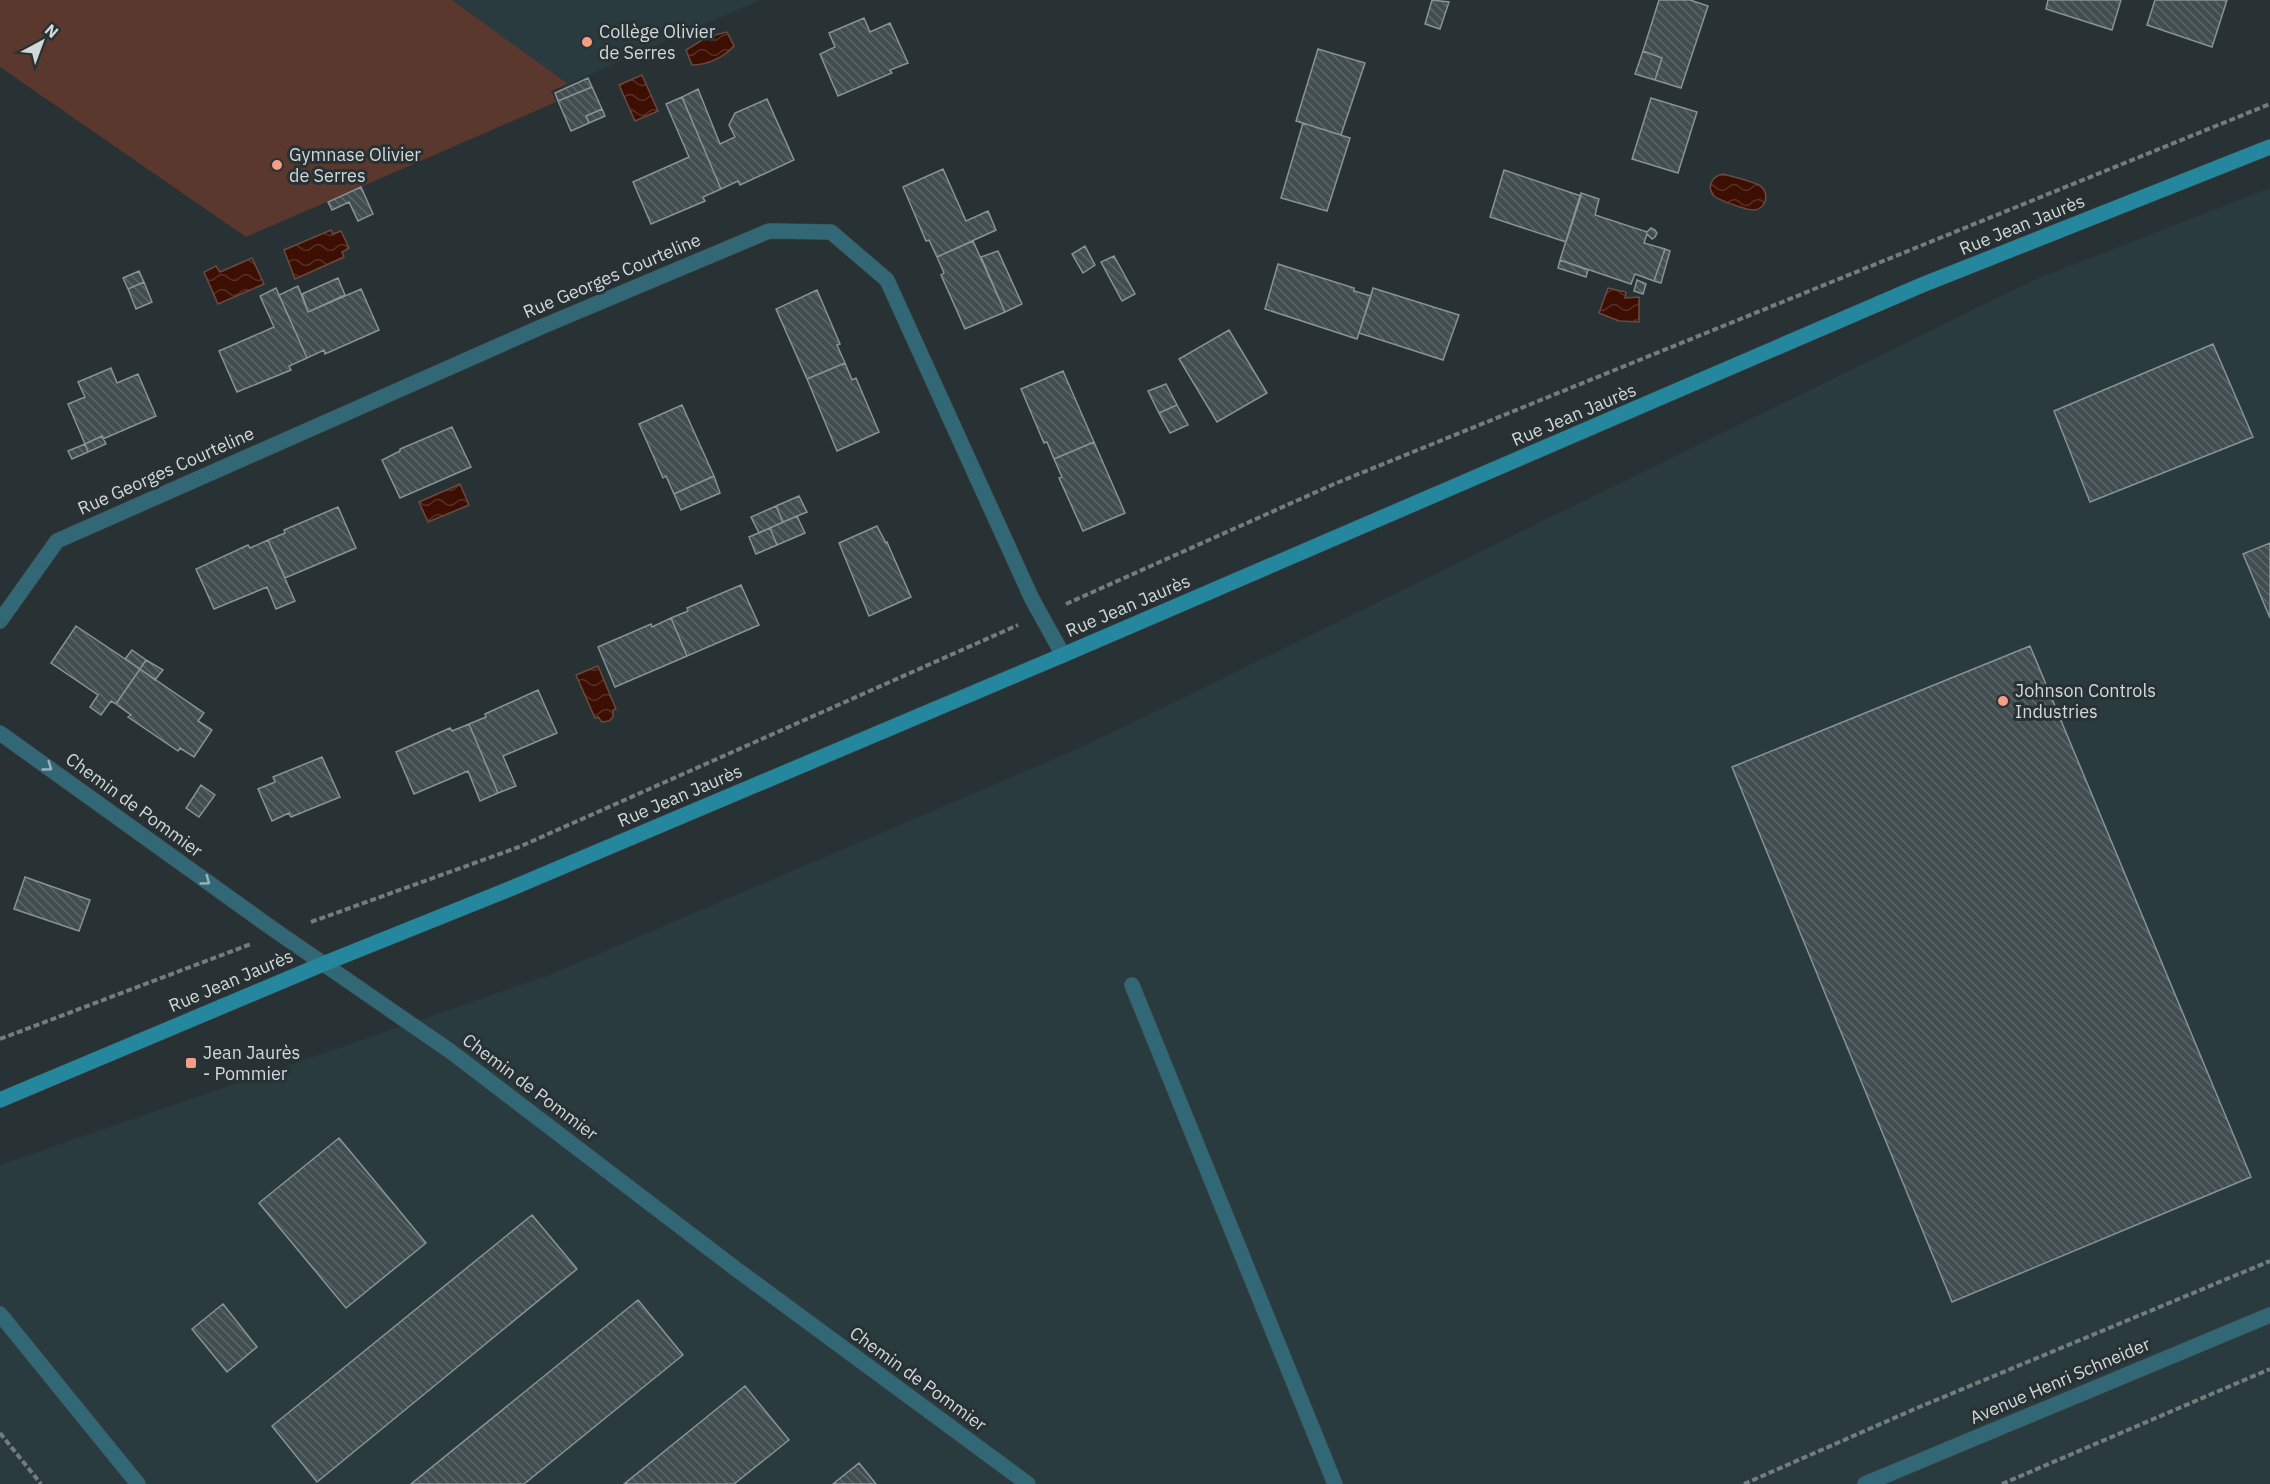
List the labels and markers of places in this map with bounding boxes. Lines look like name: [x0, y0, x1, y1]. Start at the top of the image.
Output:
place label: Collège Olivier de Serres: [599, 20, 716, 64]
marker: Collège Olivier de Serres: [580, 35, 594, 49]
place label: Gymnase Olivier de Serres: [289, 143, 421, 187]
marker: Gymnase Olivier de Serres: [270, 158, 284, 172]
place label: Johnson Controls Industries: [2015, 679, 2156, 723]
marker: Johnson Controls Industries: [1996, 694, 2010, 708]
place label: Jean Jaurès - Pommier: [203, 1041, 300, 1085]
marker: Jean Jaurès - Pommier: [184, 1056, 198, 1070]

